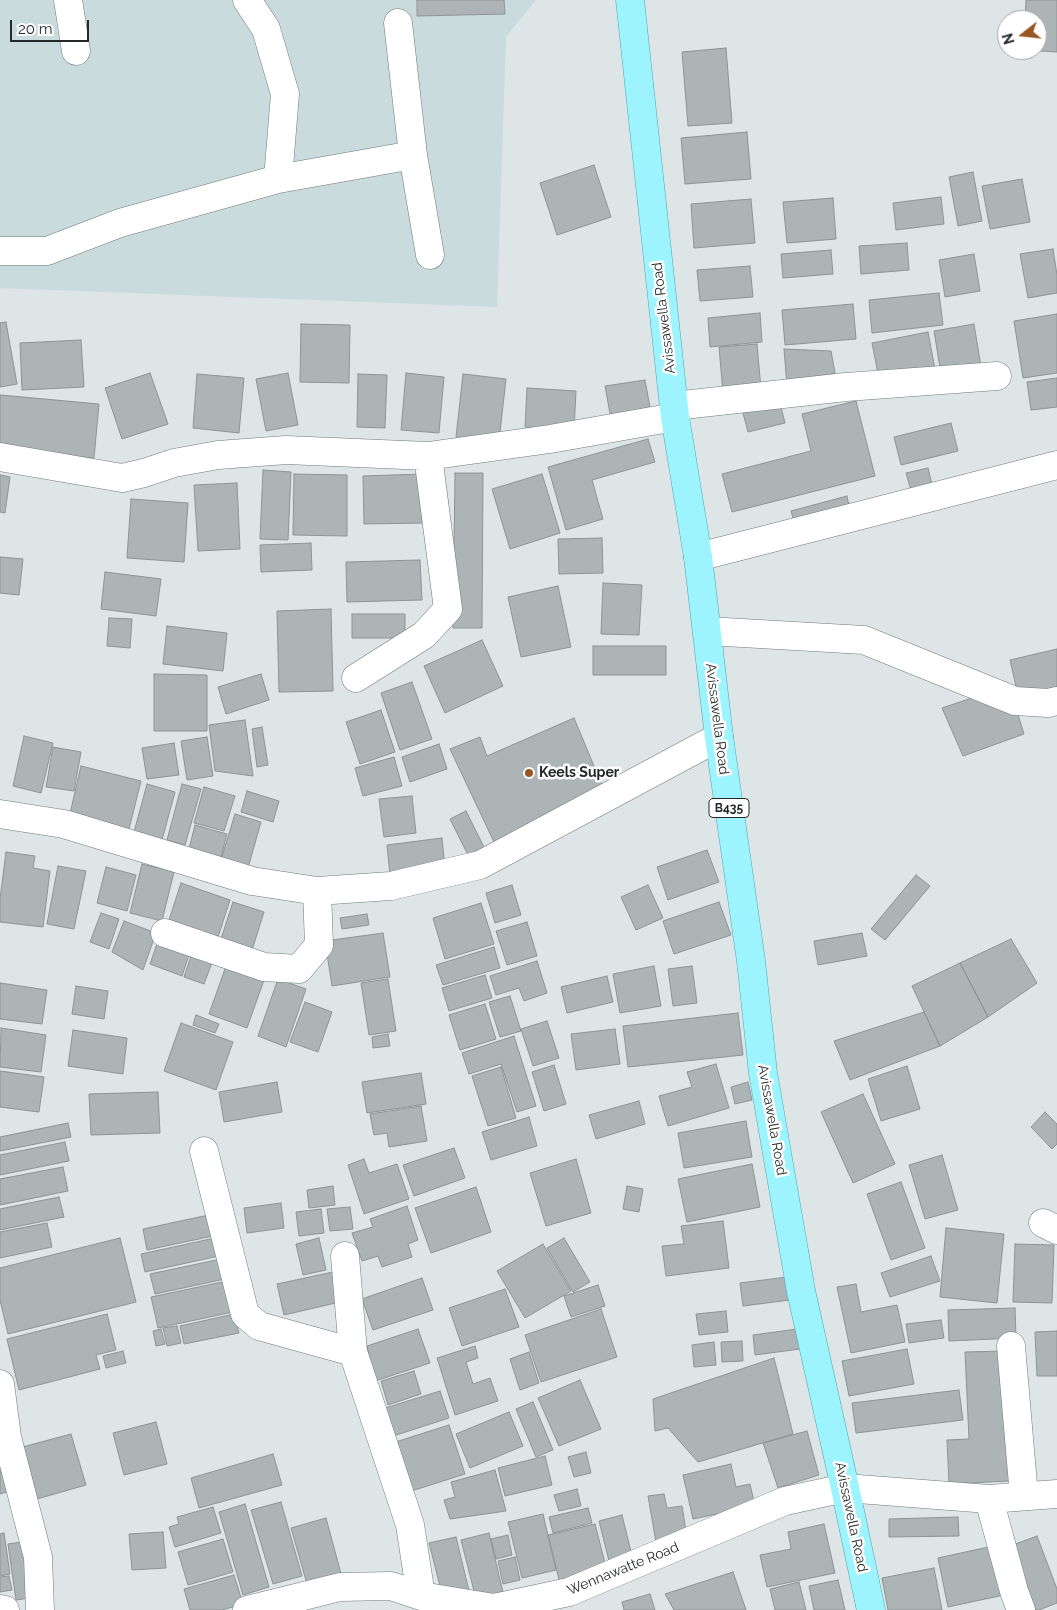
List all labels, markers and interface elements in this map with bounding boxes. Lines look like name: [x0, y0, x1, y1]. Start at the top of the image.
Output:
scale bar: [12, 10, 91, 42]
north arrow: [997, 10, 1047, 60]
text: 20 m: [18, 20, 53, 38]
text: N: [999, 32, 1018, 46]
street label: Avissawella Road: [649, 261, 679, 375]
street label: Avissawella Road: [702, 662, 732, 776]
place label: Keels Super: [539, 765, 619, 781]
marker: Keels Super: [523, 767, 535, 779]
road number: B435: [709, 798, 749, 818]
street label: Avissawella Road: [754, 1063, 790, 1177]
street label: Avissawella Road: [831, 1460, 871, 1574]
street label: Wennawatte Road: [565, 1539, 681, 1599]

